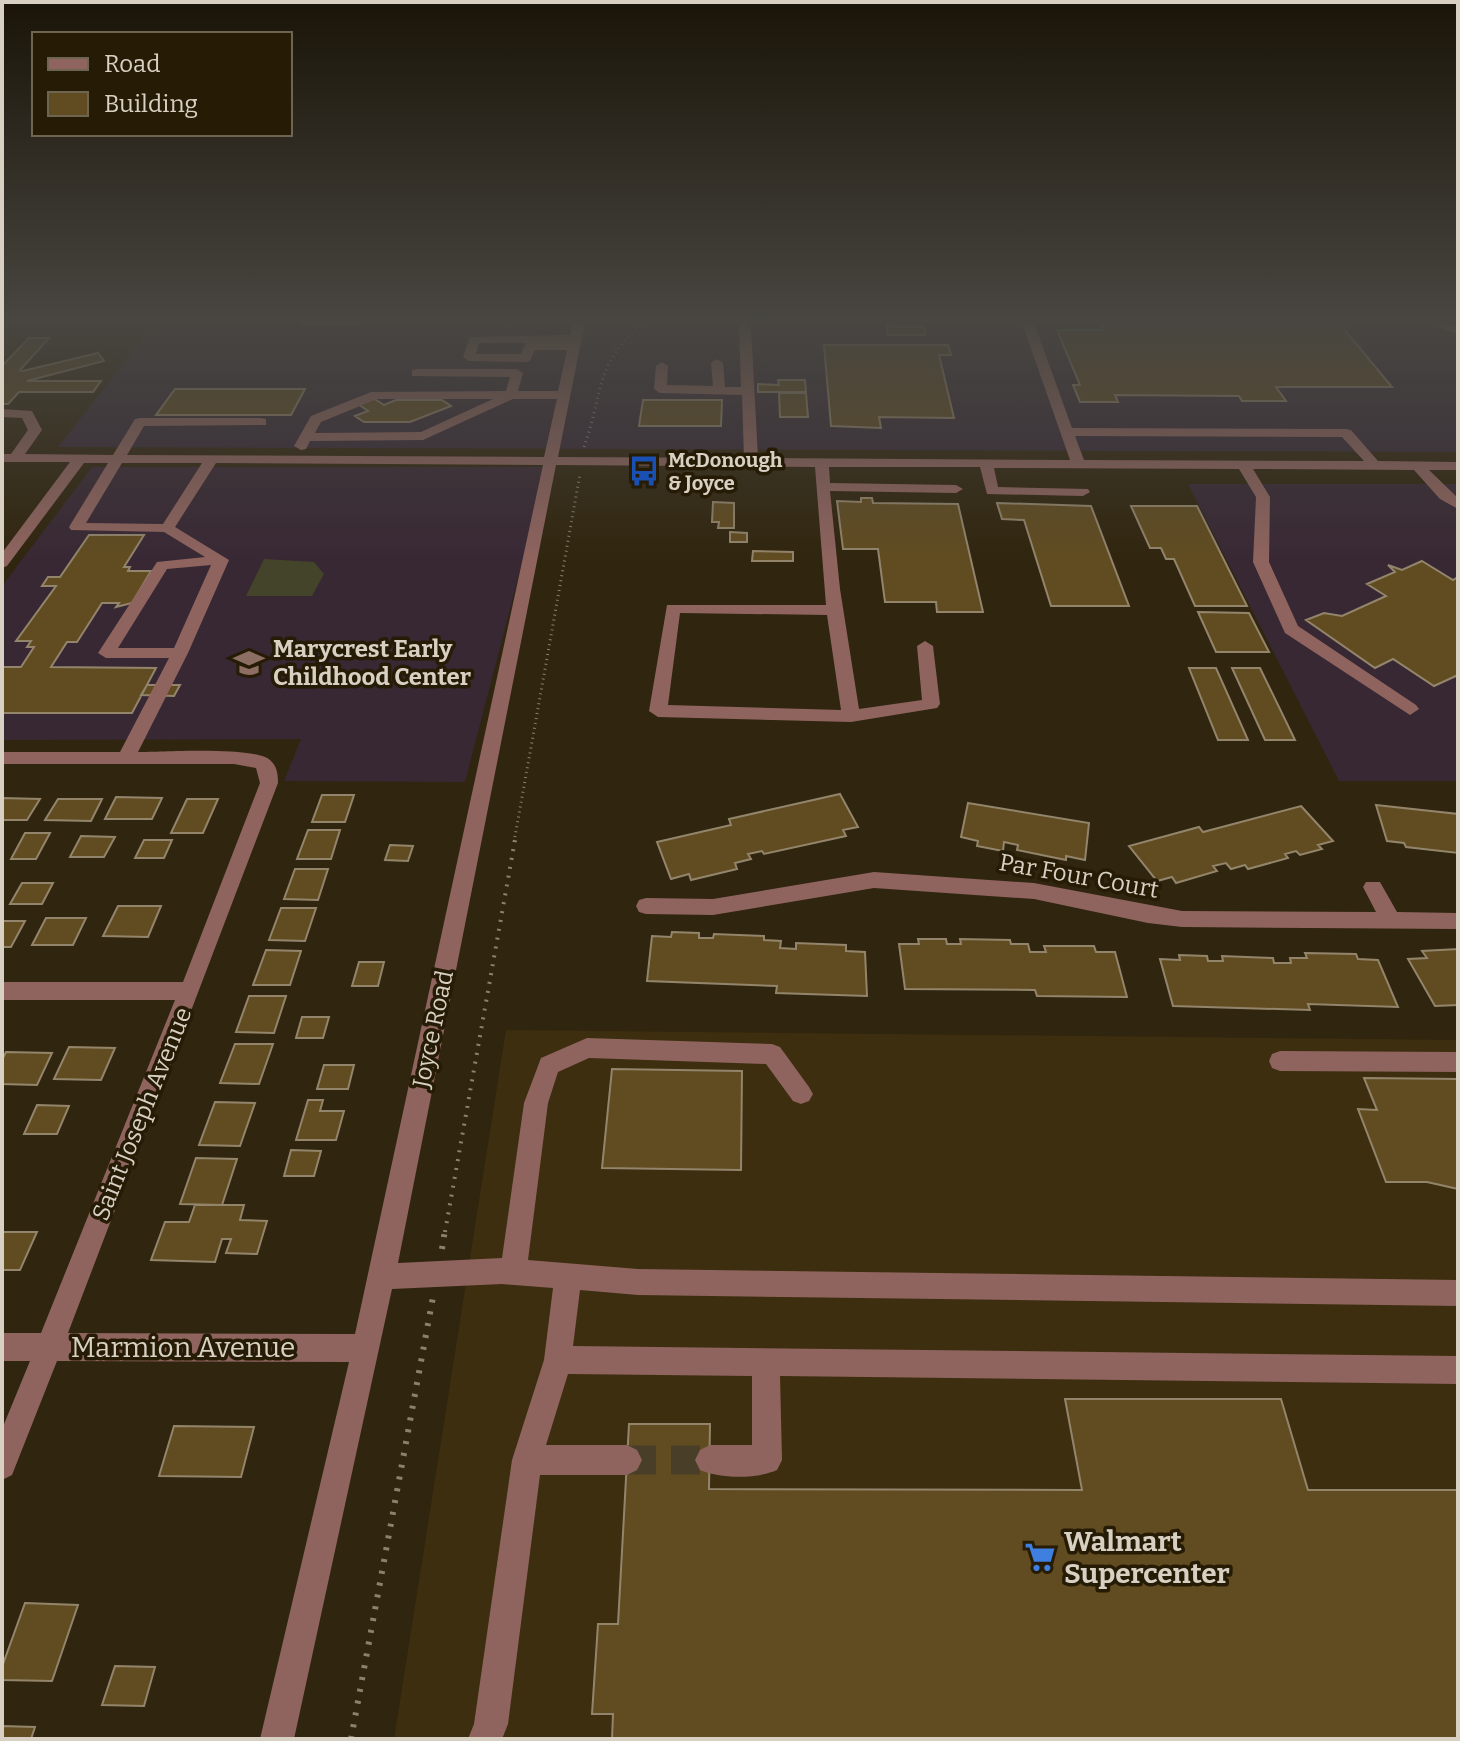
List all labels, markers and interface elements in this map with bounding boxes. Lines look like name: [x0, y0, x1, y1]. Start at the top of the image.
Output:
legend: [32, 32, 292, 136]
text: Road: [104, 50, 160, 78]
text: Building: [104, 90, 198, 118]
place label: McDonough & Joyce: [668, 448, 783, 495]
bus stop icon: McDonough & Joyce: [627, 454, 661, 488]
place label: Marycrest Early Childhood Center: [273, 635, 471, 691]
school or university icon: Marycrest Early Childhood Center: [232, 646, 266, 680]
street label: Par Four Court: [997, 848, 1161, 904]
street label: Joyce Road: [407, 968, 459, 1091]
street label: Saint Joseph Avenue: [86, 1003, 198, 1225]
street label: Marmion Avenue: [71, 1331, 295, 1364]
place label: Walmart Supercenter: [1064, 1525, 1230, 1590]
supermarket icon: Walmart Supercenter: [1023, 1540, 1057, 1574]

